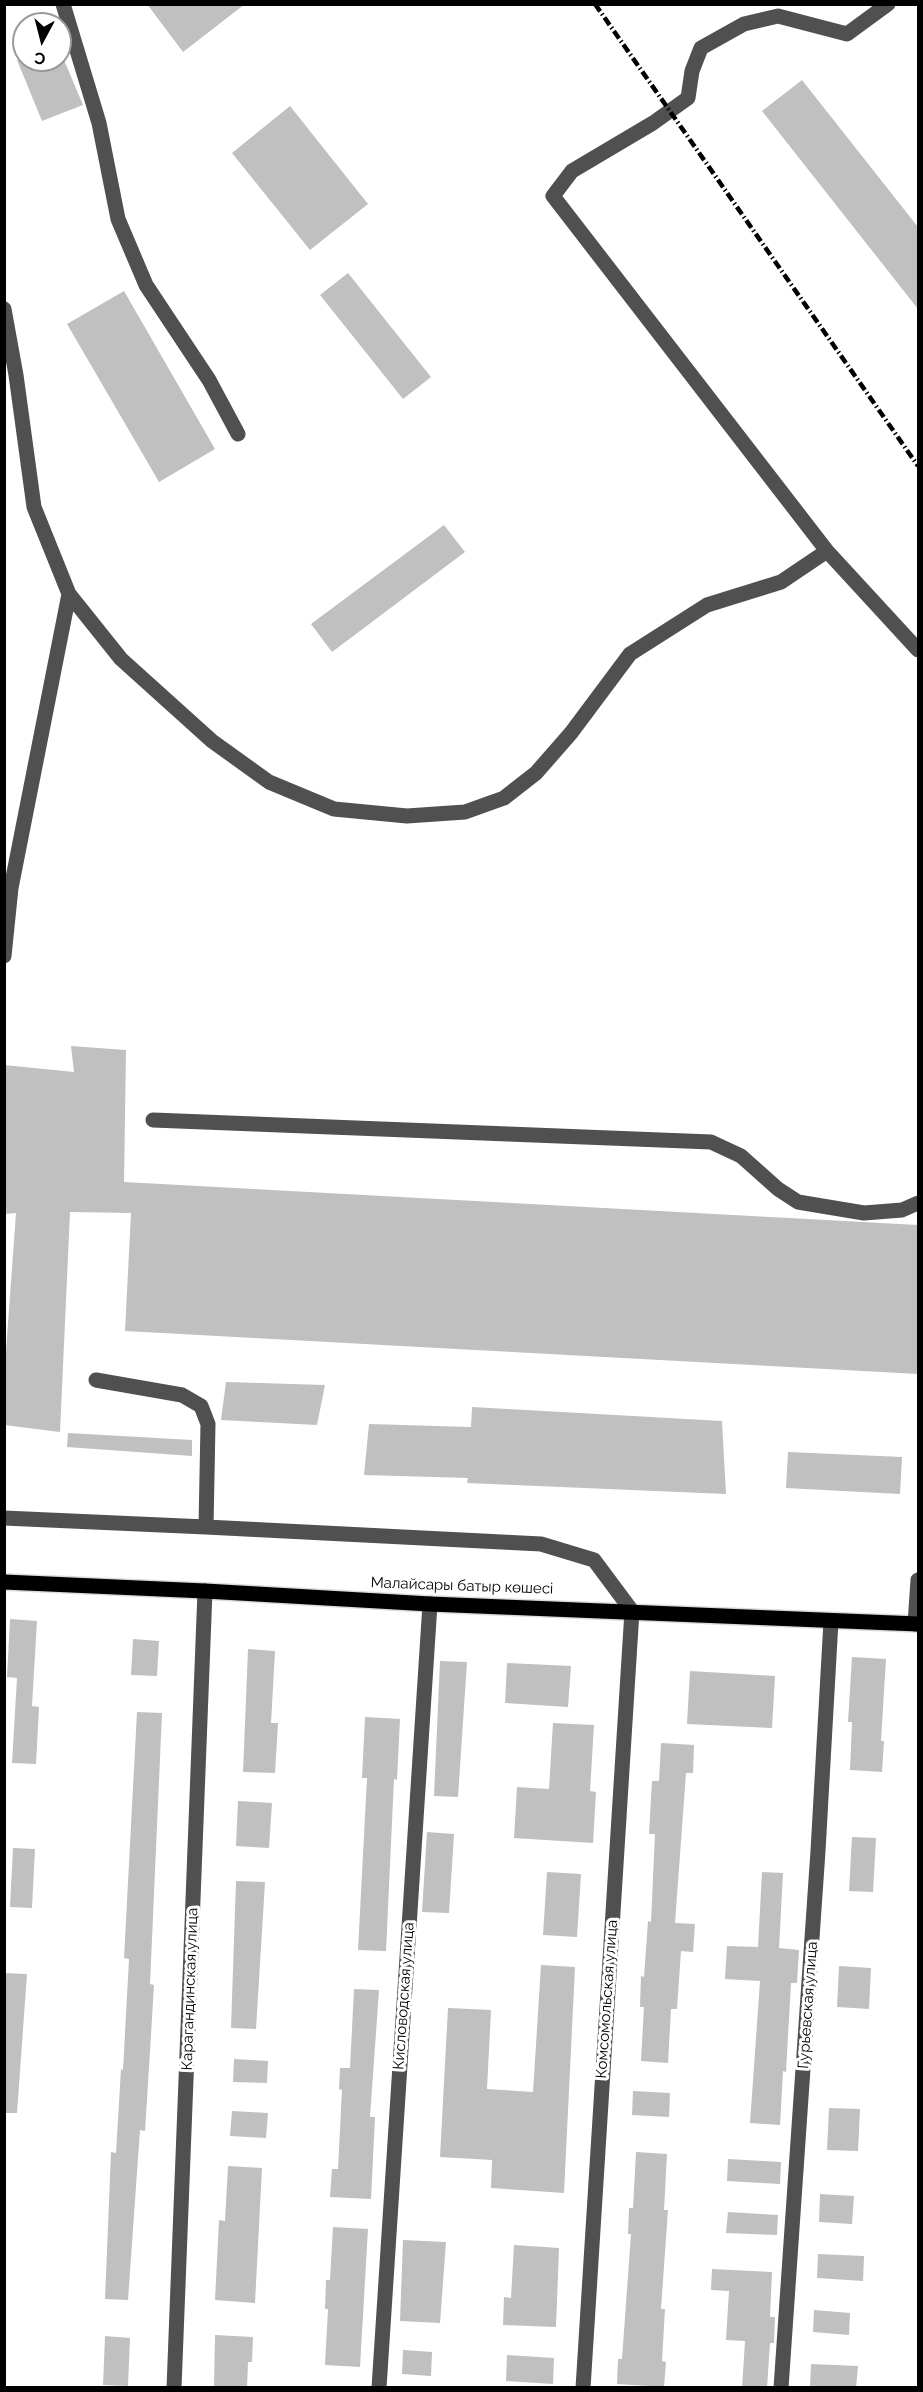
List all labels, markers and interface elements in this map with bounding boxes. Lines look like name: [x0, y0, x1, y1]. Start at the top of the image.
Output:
north arrow: [12, 12, 72, 72]
text: С: [33, 48, 47, 68]
street label: Малайсары батыр көшесі: [370, 1574, 554, 1598]
street label: Карагандинская улица: [178, 1907, 202, 2071]
street label: Комсомольская улица: [592, 1919, 622, 2079]
street label: Кисловодская улица: [390, 1922, 418, 2070]
street label: Гурьевская улица: [795, 1941, 821, 2069]

